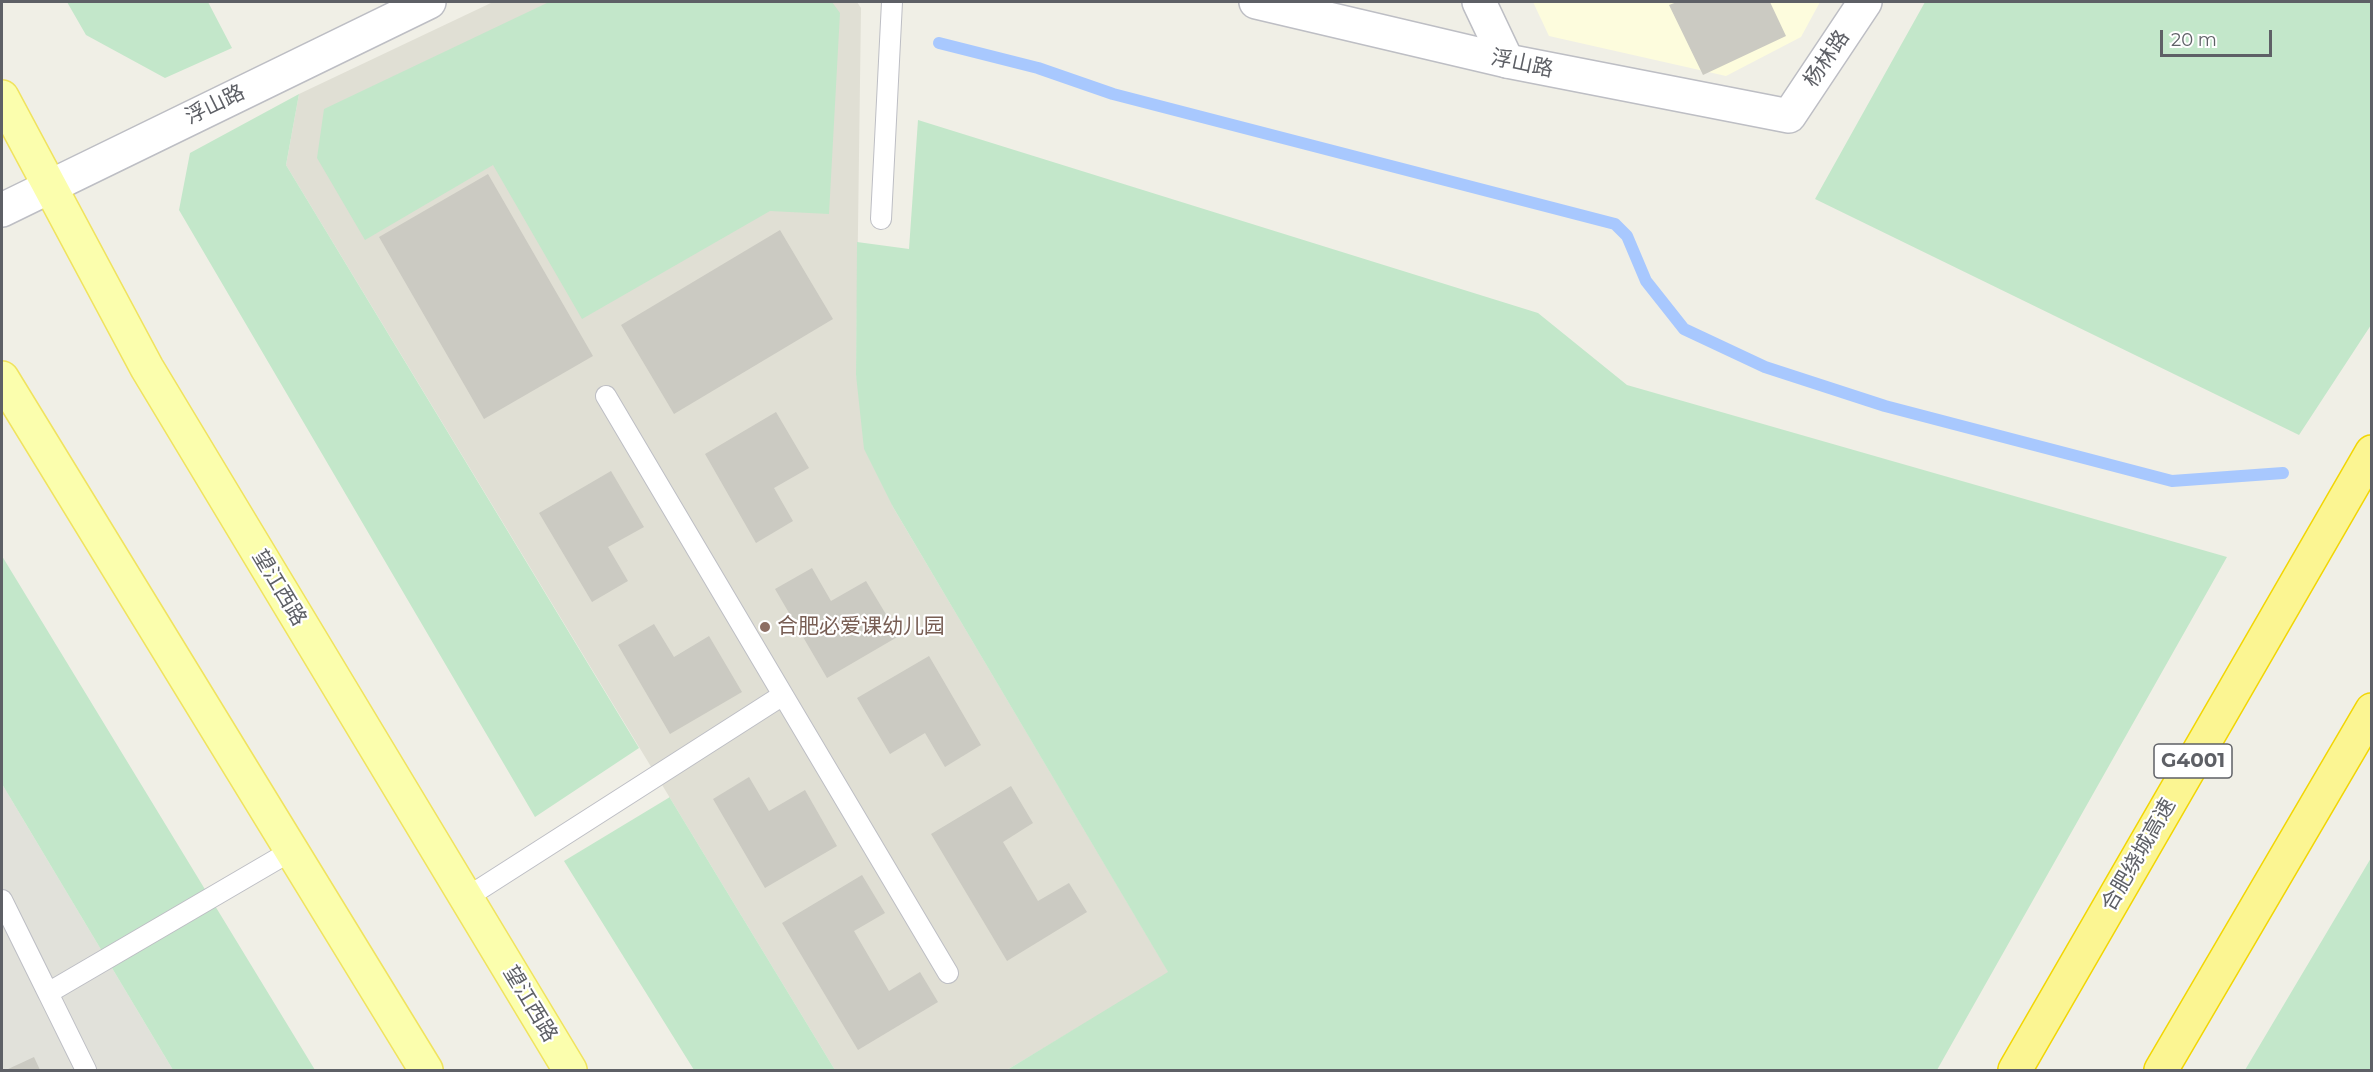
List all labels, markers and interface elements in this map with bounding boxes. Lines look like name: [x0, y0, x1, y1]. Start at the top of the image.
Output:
scale bar: [2163, 18, 2276, 56]
street label: 杨林路: [1799, 26, 1855, 92]
text: 20 m: [2171, 29, 2217, 51]
street label: 浮山路: [1489, 45, 1555, 83]
street label: 浮山路: [181, 80, 249, 130]
street label: 望江西路: [247, 546, 311, 630]
place label: 合肥必爱课幼儿园: [777, 614, 945, 640]
marker: 合肥必爱课幼儿园: [758, 620, 772, 634]
road number: G4001: [2154, 744, 2232, 778]
street label: 合肥绕城高速: [2097, 794, 2181, 916]
street label: 望江西路: [498, 962, 562, 1046]

